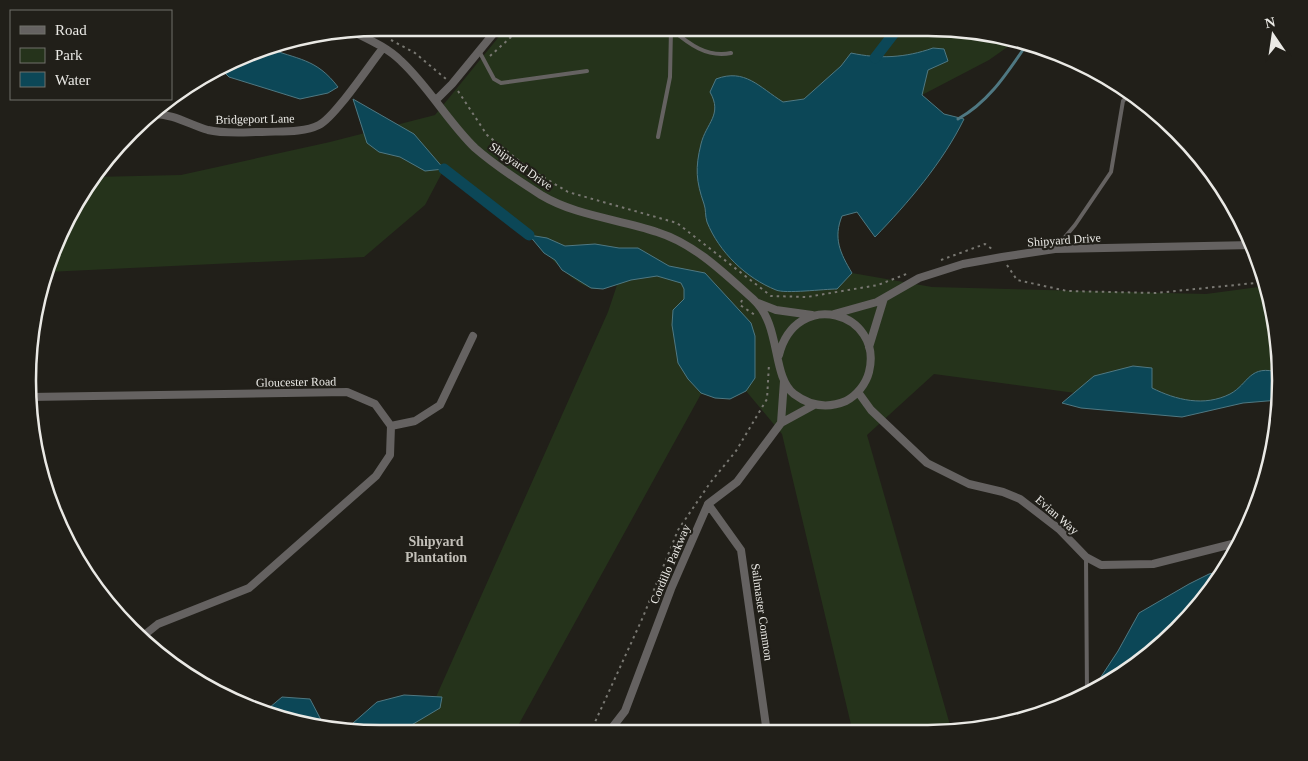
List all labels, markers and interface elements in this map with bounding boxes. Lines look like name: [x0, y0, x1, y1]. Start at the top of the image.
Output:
legend: [10, 10, 172, 100]
north arrow: [1248, 10, 1298, 60]
text: N: [1264, 14, 1277, 31]
text: Road: [55, 22, 87, 38]
text: Park: [55, 47, 83, 63]
text: Water: [55, 72, 90, 88]
street label: Bridgeport Lane: [215, 111, 295, 127]
street label: Shipyard Drive: [487, 139, 555, 193]
street label: Shipyard Drive: [1027, 230, 1101, 250]
street label: Gloucester Road: [256, 374, 336, 390]
street label: Evian Way: [1033, 493, 1081, 537]
street label: Cordillo Parkway: [647, 522, 693, 606]
district label: Shipyard Plantation: [405, 534, 467, 565]
street label: Sailmaster Common: [748, 562, 776, 662]

